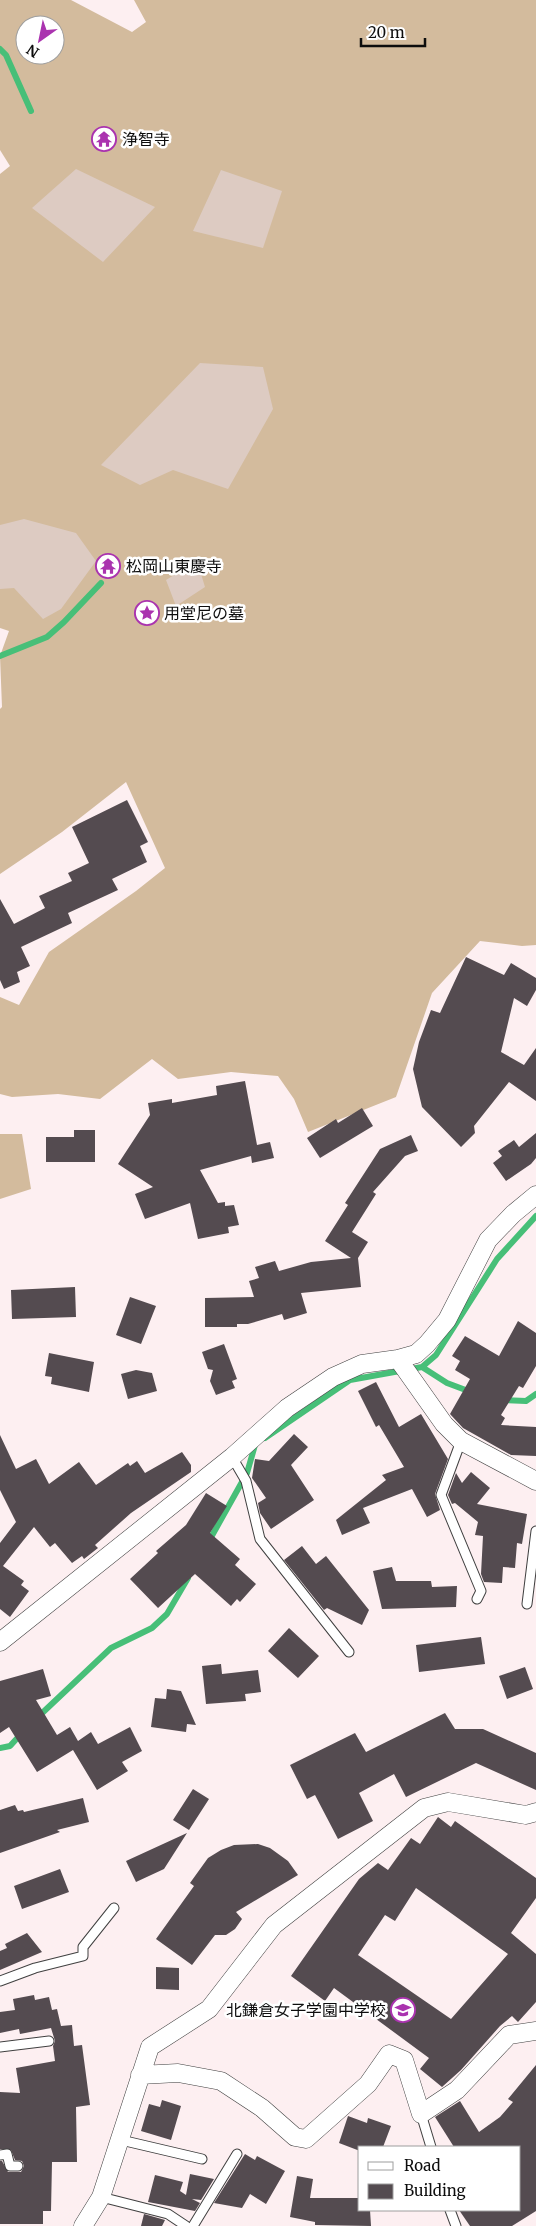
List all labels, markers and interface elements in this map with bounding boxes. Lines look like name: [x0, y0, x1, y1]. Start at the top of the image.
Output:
north arrow: [15, 15, 65, 65]
scale bar: [361, 15, 425, 47]
text: 20 m: [368, 23, 405, 42]
text: N: [23, 40, 42, 61]
temple icon: 浄智寺: [91, 126, 117, 152]
place label: 浄智寺: [122, 129, 170, 149]
temple icon: 松岡山東慶寺: [95, 553, 121, 579]
place label: 松岡山東慶寺: [126, 556, 222, 576]
place icon: 用堂尼の墓: [134, 600, 160, 626]
place label: 用堂尼の墓: [164, 603, 244, 623]
school or university icon: 北鎌倉女子学園中学校: [390, 1997, 416, 2023]
place label: 北鎌倉女子学園中学校: [226, 2000, 386, 2020]
legend: [358, 2146, 521, 2211]
text: Road: [404, 2156, 440, 2175]
text: Building: [404, 2181, 466, 2200]

